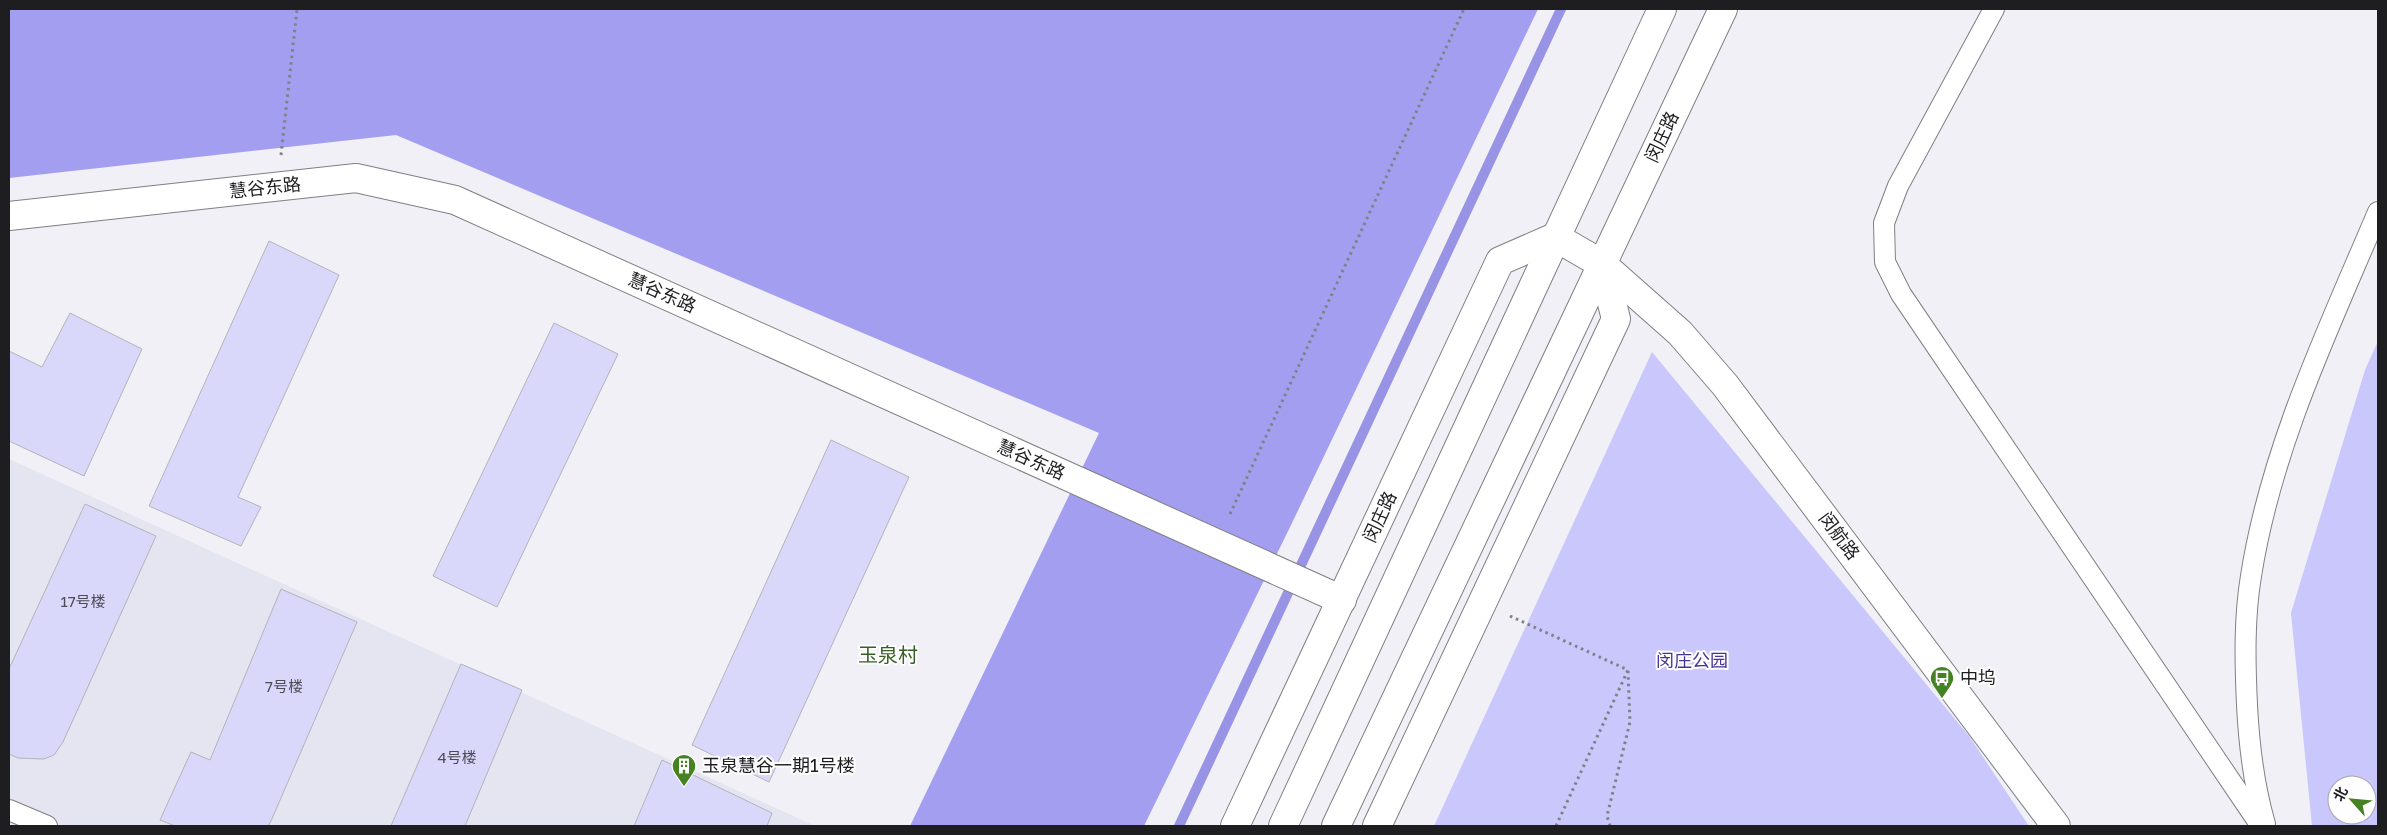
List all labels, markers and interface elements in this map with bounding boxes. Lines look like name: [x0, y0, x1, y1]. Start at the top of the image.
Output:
street label: 闵庄路: [1640, 107, 1682, 166]
street label: 慧谷东路: [228, 172, 302, 202]
street label: 慧谷东路: [625, 267, 700, 317]
street label: 慧谷东路: [994, 434, 1069, 484]
street label: 闵庄路: [1358, 487, 1400, 546]
street label: 闵航路: [1815, 507, 1865, 564]
house number: 17号楼: [60, 592, 106, 610]
district label: 玉泉村: [858, 642, 918, 666]
park label: 闵庄公园: [1656, 649, 1728, 671]
bus stop icon: 中坞: [1929, 665, 1955, 699]
place label: 中坞: [1960, 666, 1996, 688]
house number: 7号楼: [265, 677, 303, 695]
house number: 4号楼: [437, 748, 477, 766]
building icon: 玉泉慧谷一期1号楼: [671, 753, 697, 787]
place label: 玉泉慧谷一期1号楼: [702, 754, 855, 776]
north arrow: [2327, 775, 2377, 825]
text: 北: [2329, 784, 2351, 804]

